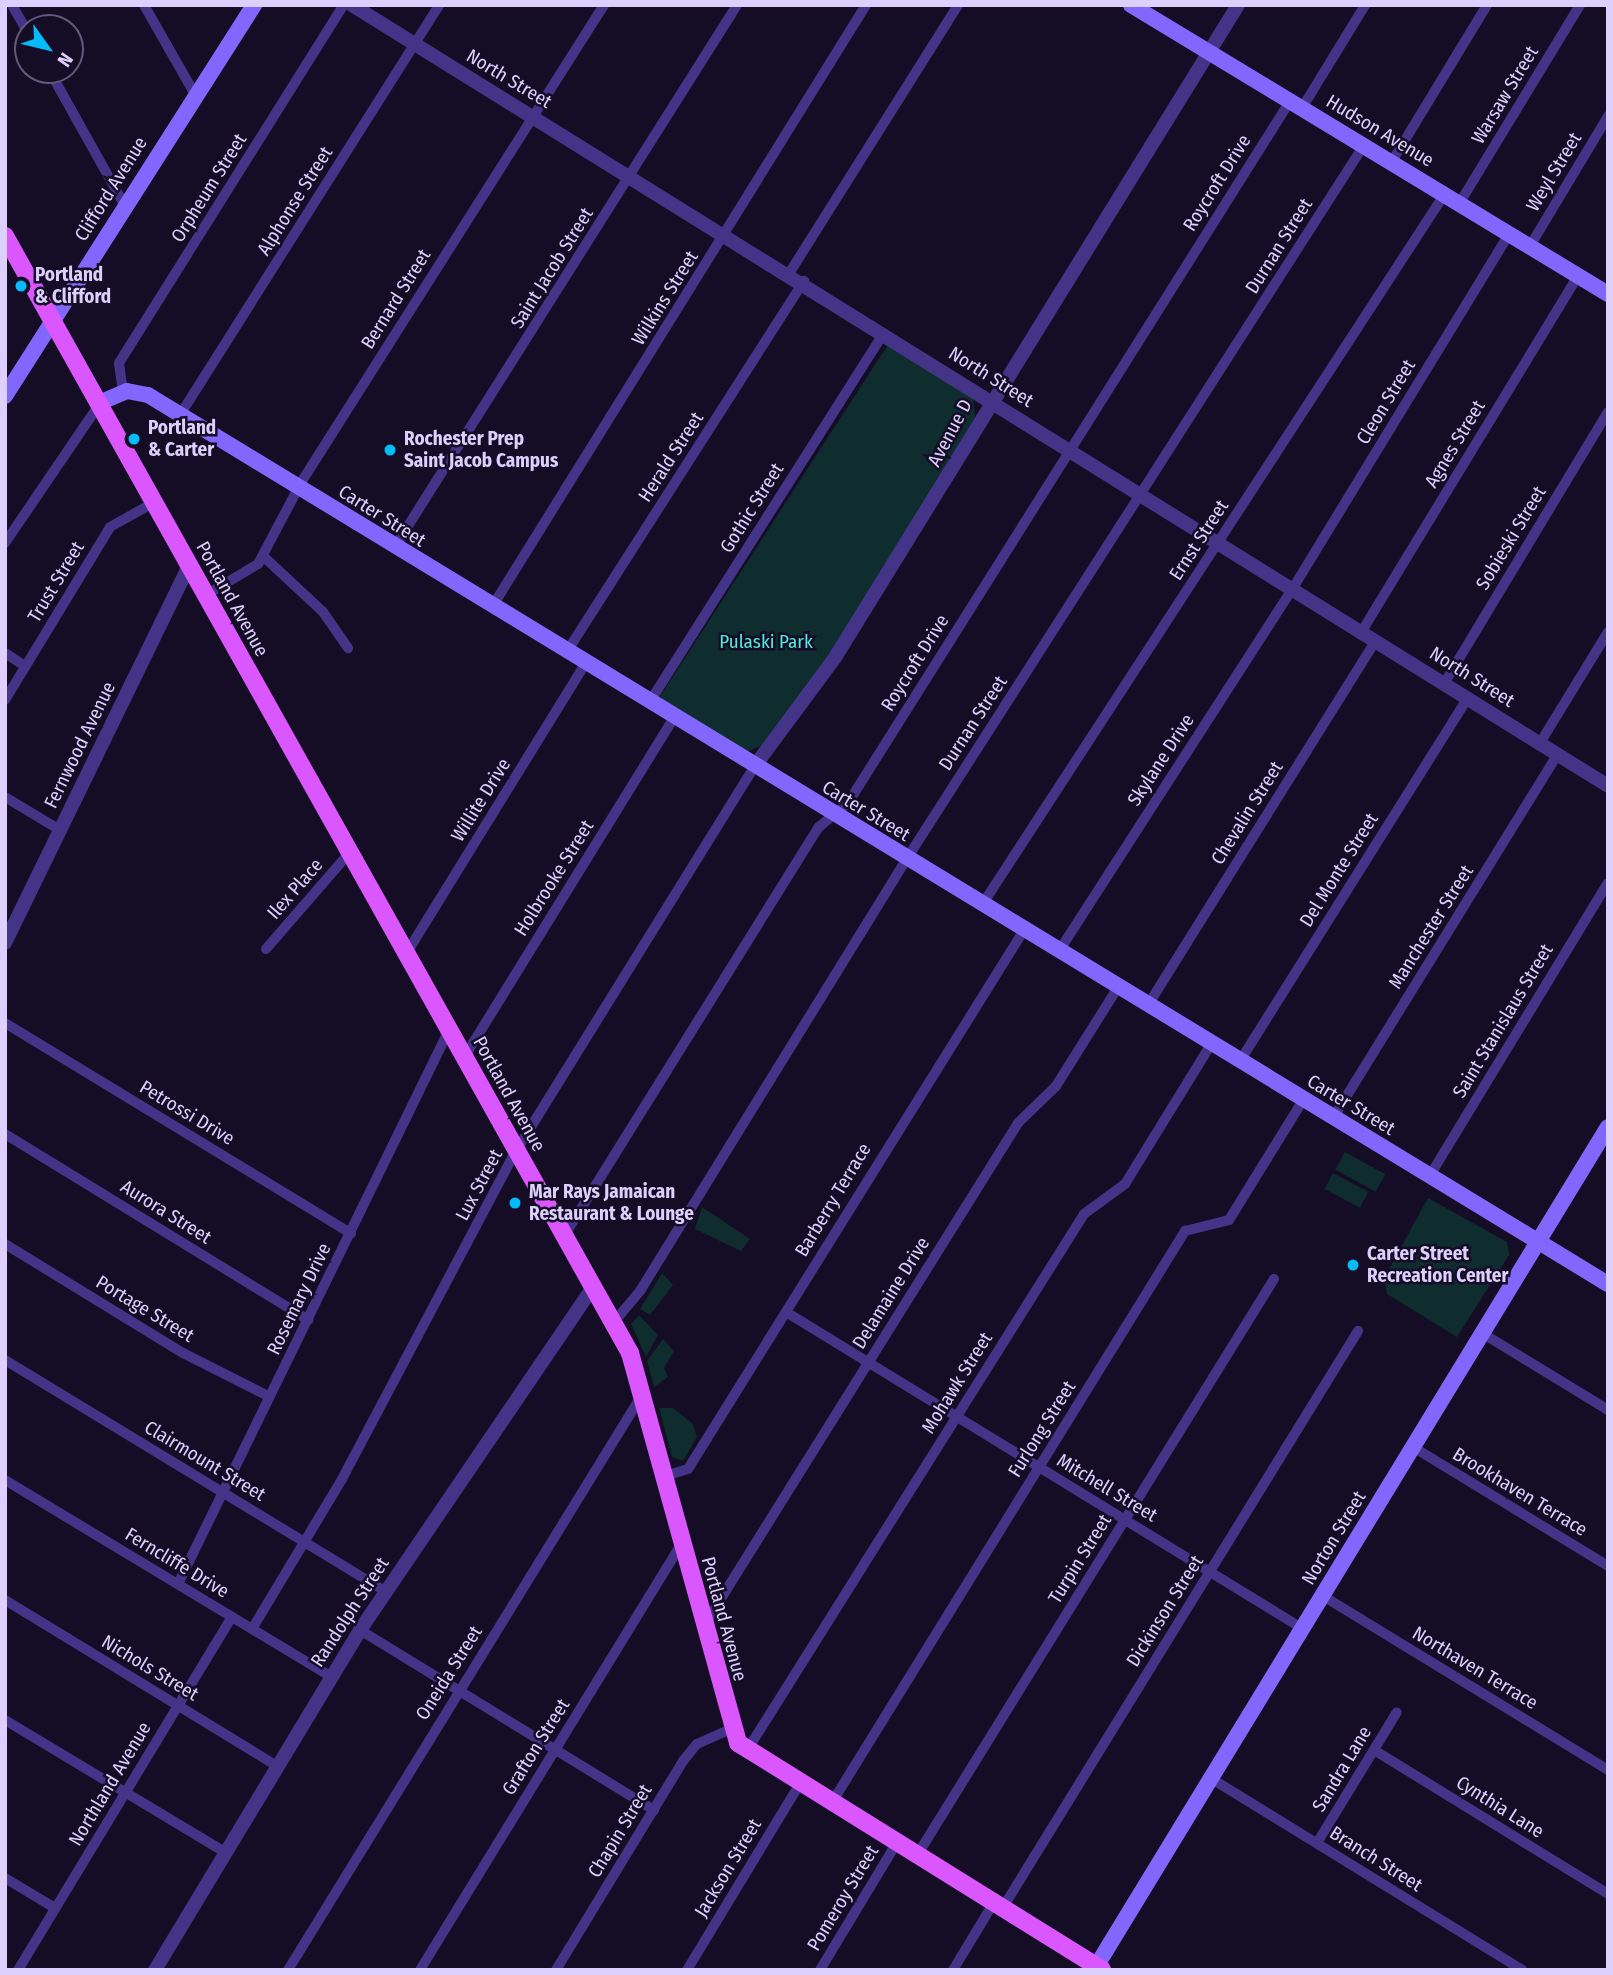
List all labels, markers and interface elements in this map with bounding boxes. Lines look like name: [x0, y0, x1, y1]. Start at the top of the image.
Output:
north arrow: [14, 14, 84, 84]
street label: Warsaw Street: [1467, 42, 1543, 148]
street label: North Street: [462, 45, 556, 113]
text: N: [52, 49, 78, 71]
street label: Hudson Avenue: [1322, 90, 1438, 172]
street label: Weyl Street: [1522, 128, 1586, 216]
street label: Orpheum Street: [167, 129, 251, 247]
street label: Roycroft Drive: [1178, 131, 1256, 235]
street label: Clifford Avenue: [70, 133, 152, 245]
street label: Alphonse Street: [253, 142, 337, 260]
street label: Durnan Street: [1241, 194, 1317, 298]
street label: Saint Jacob Street: [506, 204, 598, 332]
street label: Bernard Street: [356, 245, 436, 353]
street label: Wilkins Street: [627, 247, 703, 349]
place label: Portland & Clifford: [35, 264, 111, 308]
marker: Portland & Clifford: [13, 278, 29, 294]
street label: North Street: [944, 342, 1038, 412]
street label: Cleon Street: [1352, 355, 1420, 449]
street label: Avenue D: [923, 396, 977, 470]
street label: Agnes Street: [1420, 396, 1490, 492]
street label: Herald Street: [634, 408, 708, 506]
place label: Portland & Carter: [148, 417, 216, 461]
place label: Rochester Prep Saint Jacob Campus: [404, 428, 558, 472]
marker: Portland & Carter: [126, 431, 142, 447]
marker: Rochester Prep Saint Jacob Campus: [382, 442, 398, 458]
street label: Gothic Street: [716, 459, 788, 557]
street label: Carter Street: [334, 480, 430, 552]
street label: Sobieski Street: [1471, 482, 1551, 594]
street label: Ernst Street: [1165, 496, 1233, 584]
street label: Trust Street: [23, 537, 89, 627]
street label: Portland Avenue: [191, 537, 273, 661]
street label: Roycroft Drive: [876, 611, 954, 715]
park label: Pulaski Park: [719, 631, 813, 653]
street label: North Street: [1425, 642, 1519, 712]
street label: Durnan Street: [934, 671, 1012, 775]
street label: Fernwood Avenue: [40, 678, 120, 812]
street label: Skylane Drive: [1123, 710, 1199, 810]
street label: Willite Drive: [446, 754, 516, 846]
street label: Chevalin Street: [1206, 757, 1288, 869]
street label: Carter Street: [818, 776, 914, 846]
street label: Del Monte Street: [1295, 809, 1383, 931]
street label: Holbrooke Street: [509, 816, 599, 940]
street label: Ilex Place: [262, 854, 328, 924]
street label: Manchester Street: [1384, 861, 1478, 993]
street label: Saint Stanislaus Street: [1448, 940, 1558, 1102]
street label: Portland Avenue: [468, 1032, 550, 1156]
street label: Carter Street: [1303, 1070, 1399, 1140]
street label: Petrossi Drive: [135, 1076, 239, 1150]
street label: Barberry Terrace: [790, 1139, 876, 1261]
street label: Lux Street: [451, 1145, 507, 1225]
street label: Aurora Street: [116, 1175, 216, 1249]
place label: Mar Rays Jamaican Restaurant & Lounge: [529, 1181, 694, 1225]
marker: Mar Rays Jamaican Restaurant & Lounge: [507, 1195, 523, 1211]
street label: Delamaine Drive: [848, 1233, 934, 1353]
street label: Rosemary Drive: [262, 1240, 336, 1358]
place label: Carter Street Recreation Center: [1367, 1243, 1508, 1287]
marker: Carter Street Recreation Center: [1345, 1257, 1361, 1273]
street label: Portage Street: [92, 1271, 198, 1347]
street label: Mohawk Street: [917, 1328, 997, 1438]
street label: Furlong Street: [1003, 1377, 1081, 1481]
street label: Clairmount Street: [140, 1416, 270, 1506]
street label: Brookhaven Terrace: [1449, 1443, 1591, 1541]
street label: Mitchell Street: [1053, 1449, 1161, 1527]
street label: Norton Street: [1297, 1487, 1371, 1589]
street label: Turpin Street: [1044, 1510, 1116, 1608]
street label: Ferncliffe Drive: [121, 1523, 233, 1603]
street label: Dickinson Street: [1122, 1551, 1208, 1671]
street label: Randolph Street: [306, 1553, 394, 1671]
street label: Portland Avenue: [696, 1554, 752, 1684]
street label: Oneida Street: [411, 1622, 487, 1724]
street label: Northaven Terrace: [1408, 1622, 1542, 1714]
street label: Nichols Street: [98, 1630, 202, 1706]
street label: Grafton Street: [497, 1695, 575, 1799]
street label: Northland Avenue: [64, 1718, 156, 1850]
street label: Sandra Lane: [1308, 1722, 1376, 1816]
street label: Cynthia Lane: [1452, 1771, 1548, 1843]
street label: Chapin Street: [583, 1780, 657, 1882]
street label: Jackson Street: [690, 1815, 766, 1921]
street label: Branch Street: [1325, 1821, 1427, 1897]
street label: Pomeroy Street: [803, 1841, 883, 1955]

